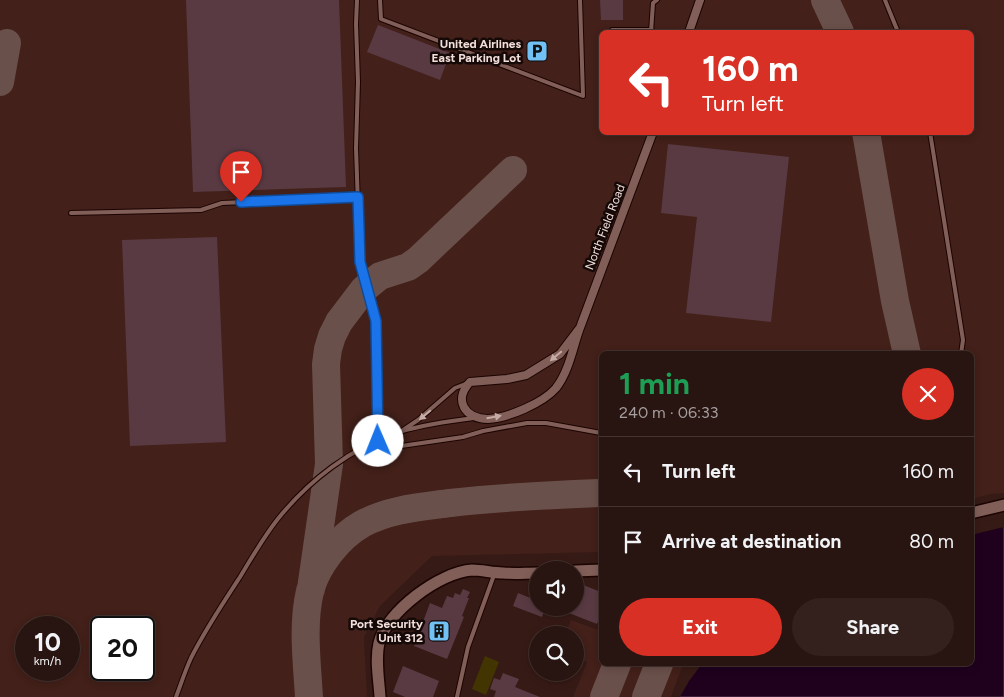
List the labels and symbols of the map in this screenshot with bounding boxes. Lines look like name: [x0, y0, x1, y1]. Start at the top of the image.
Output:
place label: United Airlines East Parking Lot: [431, 37, 521, 65]
parking icon: United Airlines East Parking Lot: [525, 39, 549, 63]
pin: [220, 151, 262, 202]
street label: North Field Road: [582, 182, 628, 272]
one-way arrow: [549, 350, 562, 361]
one-way arrow: [419, 409, 432, 420]
one-way arrow: [486, 412, 502, 420]
position arrow: [351, 414, 403, 466]
speed limit sign: 20: [90, 616, 155, 681]
place label: Port Security Unit 312: [350, 617, 423, 645]
building icon: Port Security Unit 312: [427, 619, 451, 643]

